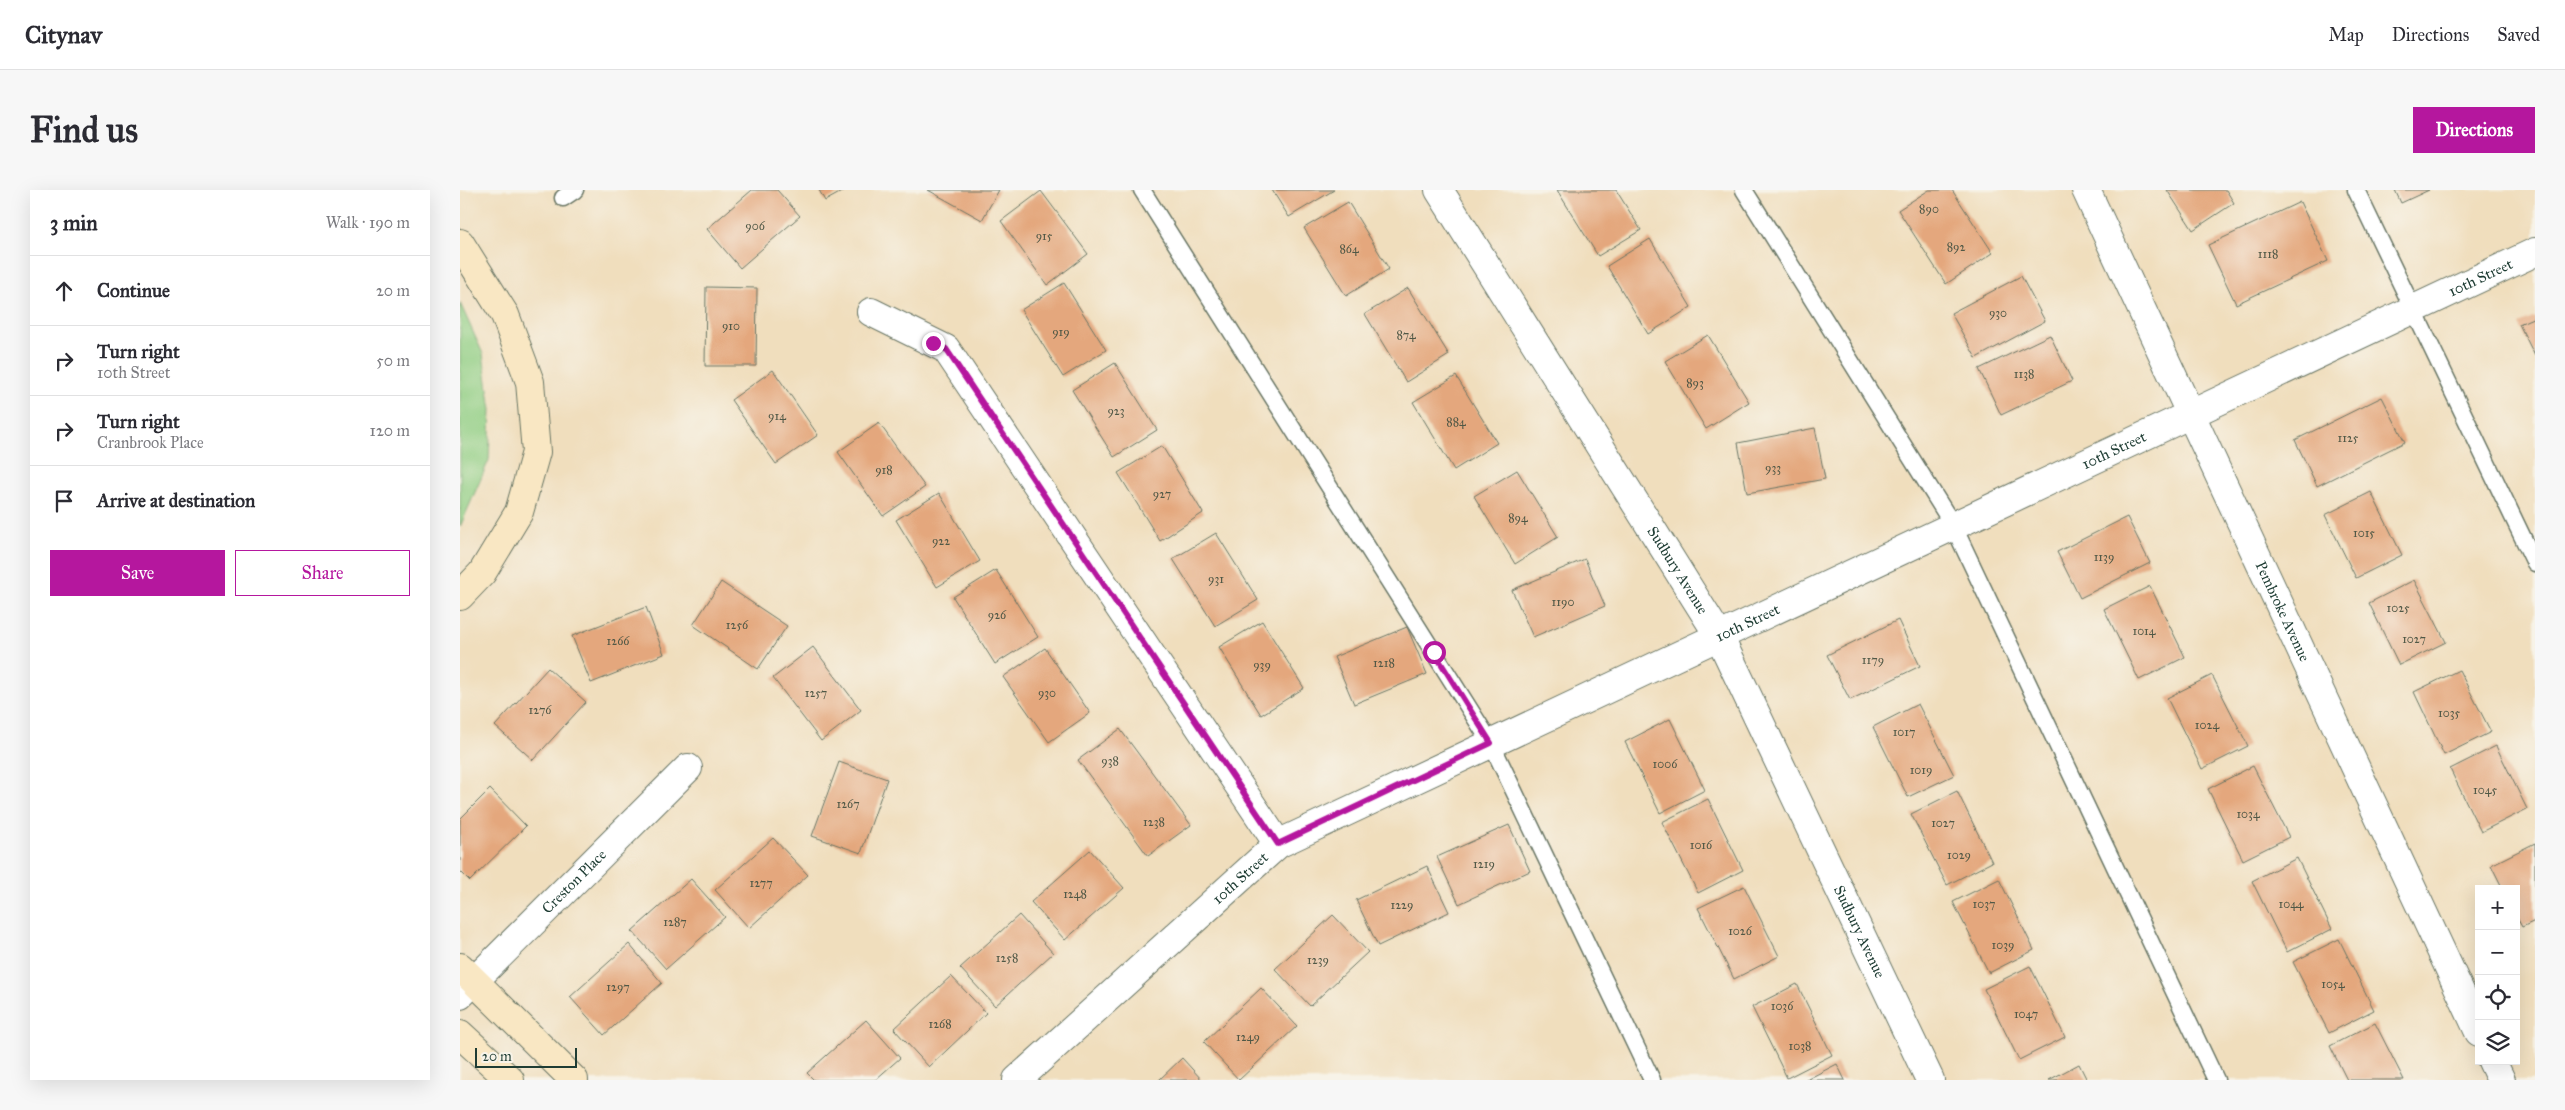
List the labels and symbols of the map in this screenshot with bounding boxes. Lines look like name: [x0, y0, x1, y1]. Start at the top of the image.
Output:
house number: 890: [1919, 202, 1939, 216]
house number: 906: [745, 219, 766, 233]
house number: 915: [1036, 229, 1053, 243]
house number: 892: [1947, 240, 1965, 254]
house number: 864: [1339, 242, 1359, 256]
house number: 1118: [2258, 247, 2278, 261]
street label: 10th Street: [2445, 255, 2516, 300]
house number: 930: [1989, 306, 2007, 320]
house number: 910: [722, 319, 740, 333]
house number: 919: [1052, 325, 1070, 339]
house number: 874: [1396, 328, 1416, 342]
route end: [922, 332, 945, 355]
house number: 1138: [2014, 367, 2034, 381]
house number: 893: [1686, 376, 1704, 390]
house number: 923: [1107, 404, 1125, 418]
house number: 914: [768, 409, 786, 423]
house number: 884: [1446, 415, 1466, 429]
street label: 10th Street: [2079, 427, 2150, 473]
house number: 1125: [2338, 431, 2359, 445]
house number: 933: [1765, 461, 1781, 475]
house number: 918: [875, 463, 893, 477]
house number: 927: [1153, 487, 1171, 501]
house number: 894: [1508, 511, 1528, 525]
street label: Sudbury Avenue: [1643, 523, 1712, 618]
house number: 1015: [2353, 526, 2375, 540]
house number: 922: [932, 534, 950, 548]
house number: 1139: [2094, 550, 2114, 564]
street label: Pembroke Avenue: [2252, 558, 2314, 664]
house number: 931: [1208, 572, 1224, 586]
house number: 1190: [1552, 595, 1574, 609]
street label: 10th Street: [1713, 600, 1783, 646]
house number: 1025: [2386, 601, 2410, 615]
house number: 926: [988, 608, 1007, 622]
house number: 1256: [726, 618, 749, 632]
house number: 1014: [2133, 624, 2156, 638]
house number: 1027: [2402, 632, 2426, 646]
house number: 1266: [607, 634, 630, 648]
route start: [1423, 641, 1446, 664]
house number: 1179: [1862, 653, 1884, 667]
house number: 1218: [1373, 656, 1395, 670]
house number: 939: [1253, 658, 1271, 672]
house number: 1257: [805, 686, 827, 700]
house number: 930: [1038, 686, 1056, 700]
house number: 1276: [529, 703, 552, 717]
house number: 1035: [2438, 706, 2460, 720]
house number: 1024: [2195, 718, 2219, 732]
house number: 1017: [1893, 725, 1915, 739]
house number: 938: [1101, 754, 1119, 768]
house number: 1006: [1653, 757, 1678, 771]
house number: 1019: [1910, 763, 1932, 777]
house number: 1045: [2473, 783, 2497, 797]
house number: 1267: [836, 797, 860, 811]
house number: 1034: [2236, 807, 2260, 821]
house number: 1238: [1143, 815, 1165, 829]
house number: 1027: [1931, 816, 1955, 830]
house number: 1016: [1690, 838, 1713, 852]
street label: Creston Place: [538, 846, 610, 917]
street label: 10th Street: [1209, 848, 1272, 908]
house number: 1029: [1947, 848, 1971, 862]
house number: 1219: [1473, 857, 1495, 871]
house number: 1277: [749, 876, 773, 890]
street label: Sudbury Avenue: [1830, 883, 1889, 981]
house number: 1248: [1063, 887, 1087, 901]
house number: 1037: [1973, 897, 1995, 911]
house number: 1044: [2278, 897, 2304, 911]
house number: 1229: [1391, 898, 1413, 912]
house number: 1287: [663, 915, 687, 929]
house number: 1026: [1728, 924, 1753, 938]
house number: 1039: [1992, 938, 2014, 952]
house number: 1258: [996, 951, 1018, 965]
house number: 1239: [1307, 953, 1329, 967]
house number: 1054: [2321, 977, 2345, 991]
house number: 1297: [606, 980, 630, 994]
house number: 1036: [1771, 999, 1794, 1013]
house number: 1047: [2014, 1007, 2038, 1021]
house number: 1268: [928, 1017, 952, 1031]
house number: 1249: [1236, 1030, 1260, 1044]
house number: 1038: [1789, 1039, 1811, 1053]
scale bar: [475, 1045, 578, 1068]

